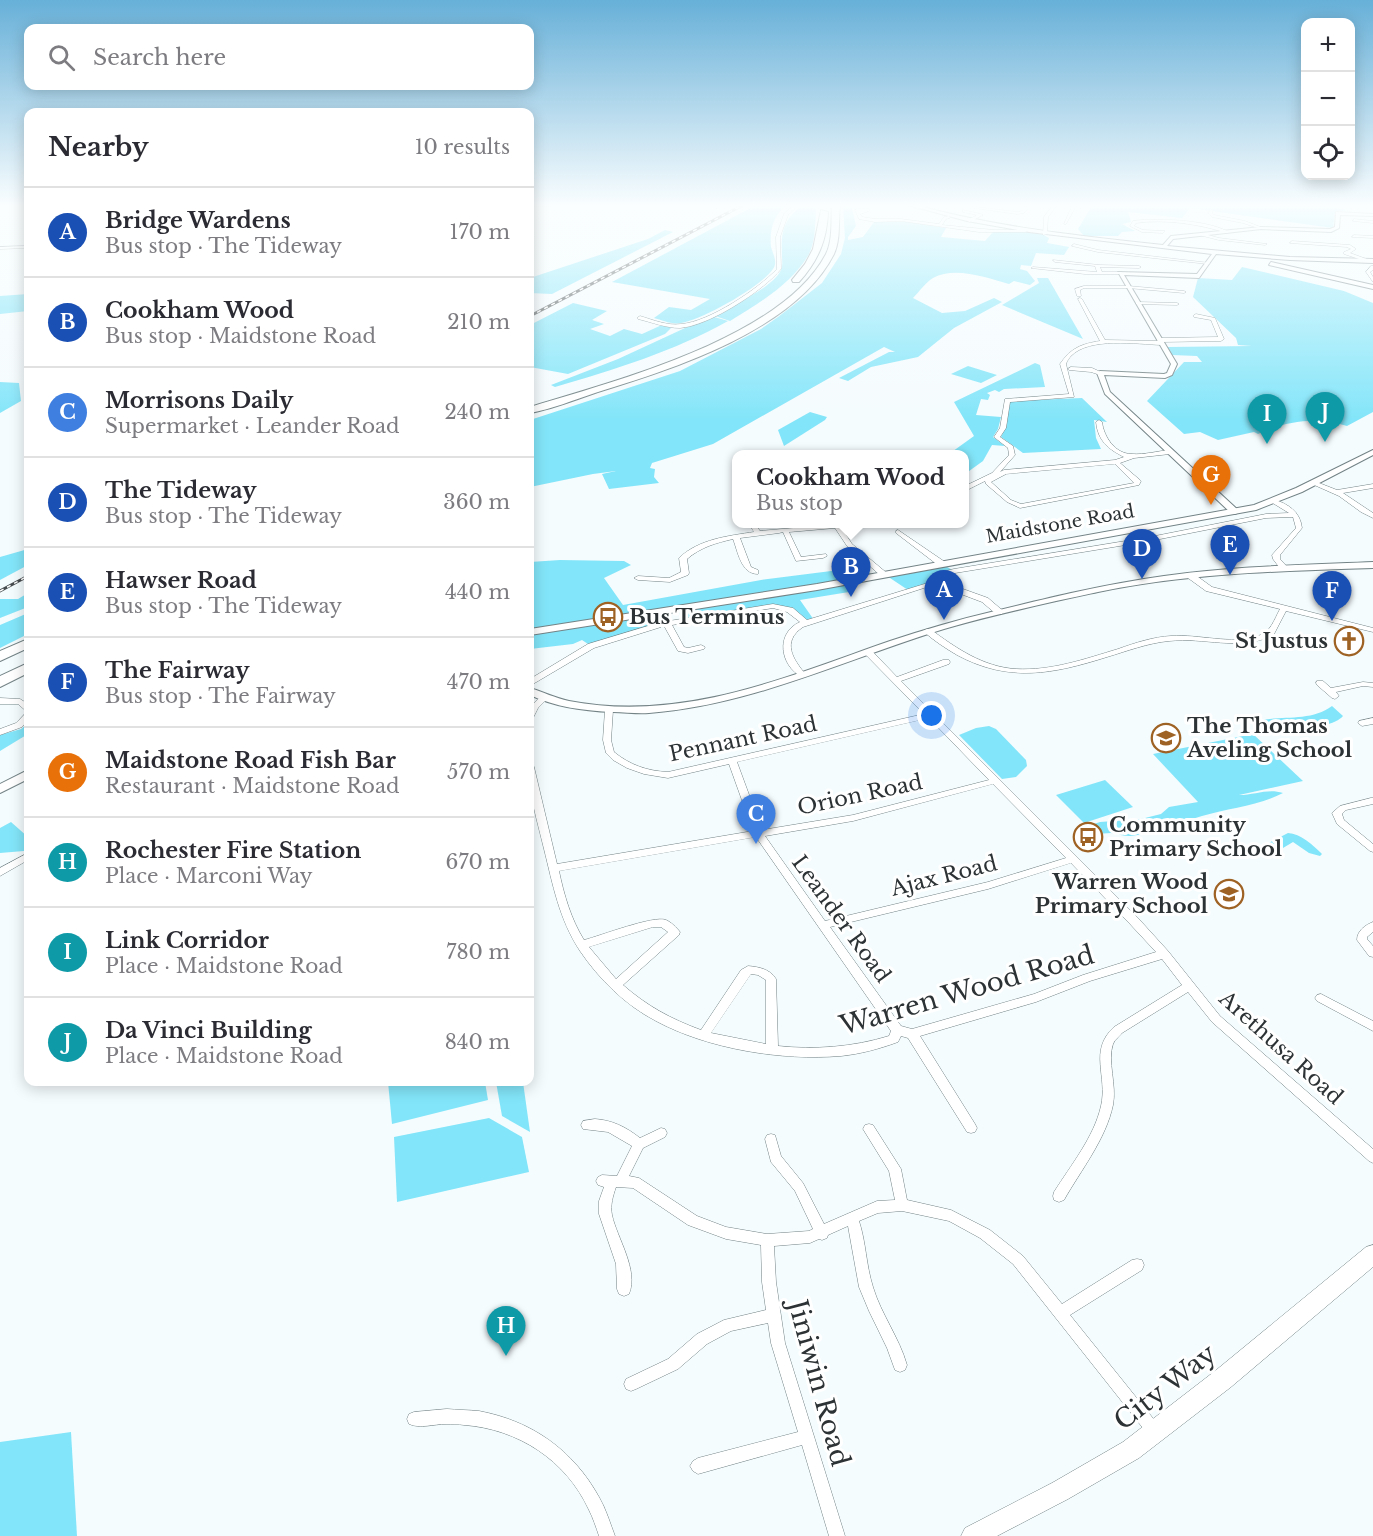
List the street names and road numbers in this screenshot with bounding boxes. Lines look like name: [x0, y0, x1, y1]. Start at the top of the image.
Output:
street label: Maidstone Road: [984, 500, 1136, 548]
street label: Pennant Road: [667, 711, 819, 767]
street label: Orion Road: [795, 769, 925, 821]
street label: Leander Road: [786, 850, 896, 988]
street label: Ajax Road: [887, 850, 1000, 902]
street label: Warren Wood Road: [835, 938, 1098, 1042]
street label: Arethusa Road: [1213, 985, 1348, 1110]
street label: Jiniwin Road: [781, 1293, 857, 1470]
street label: City Way: [1108, 1337, 1223, 1437]

